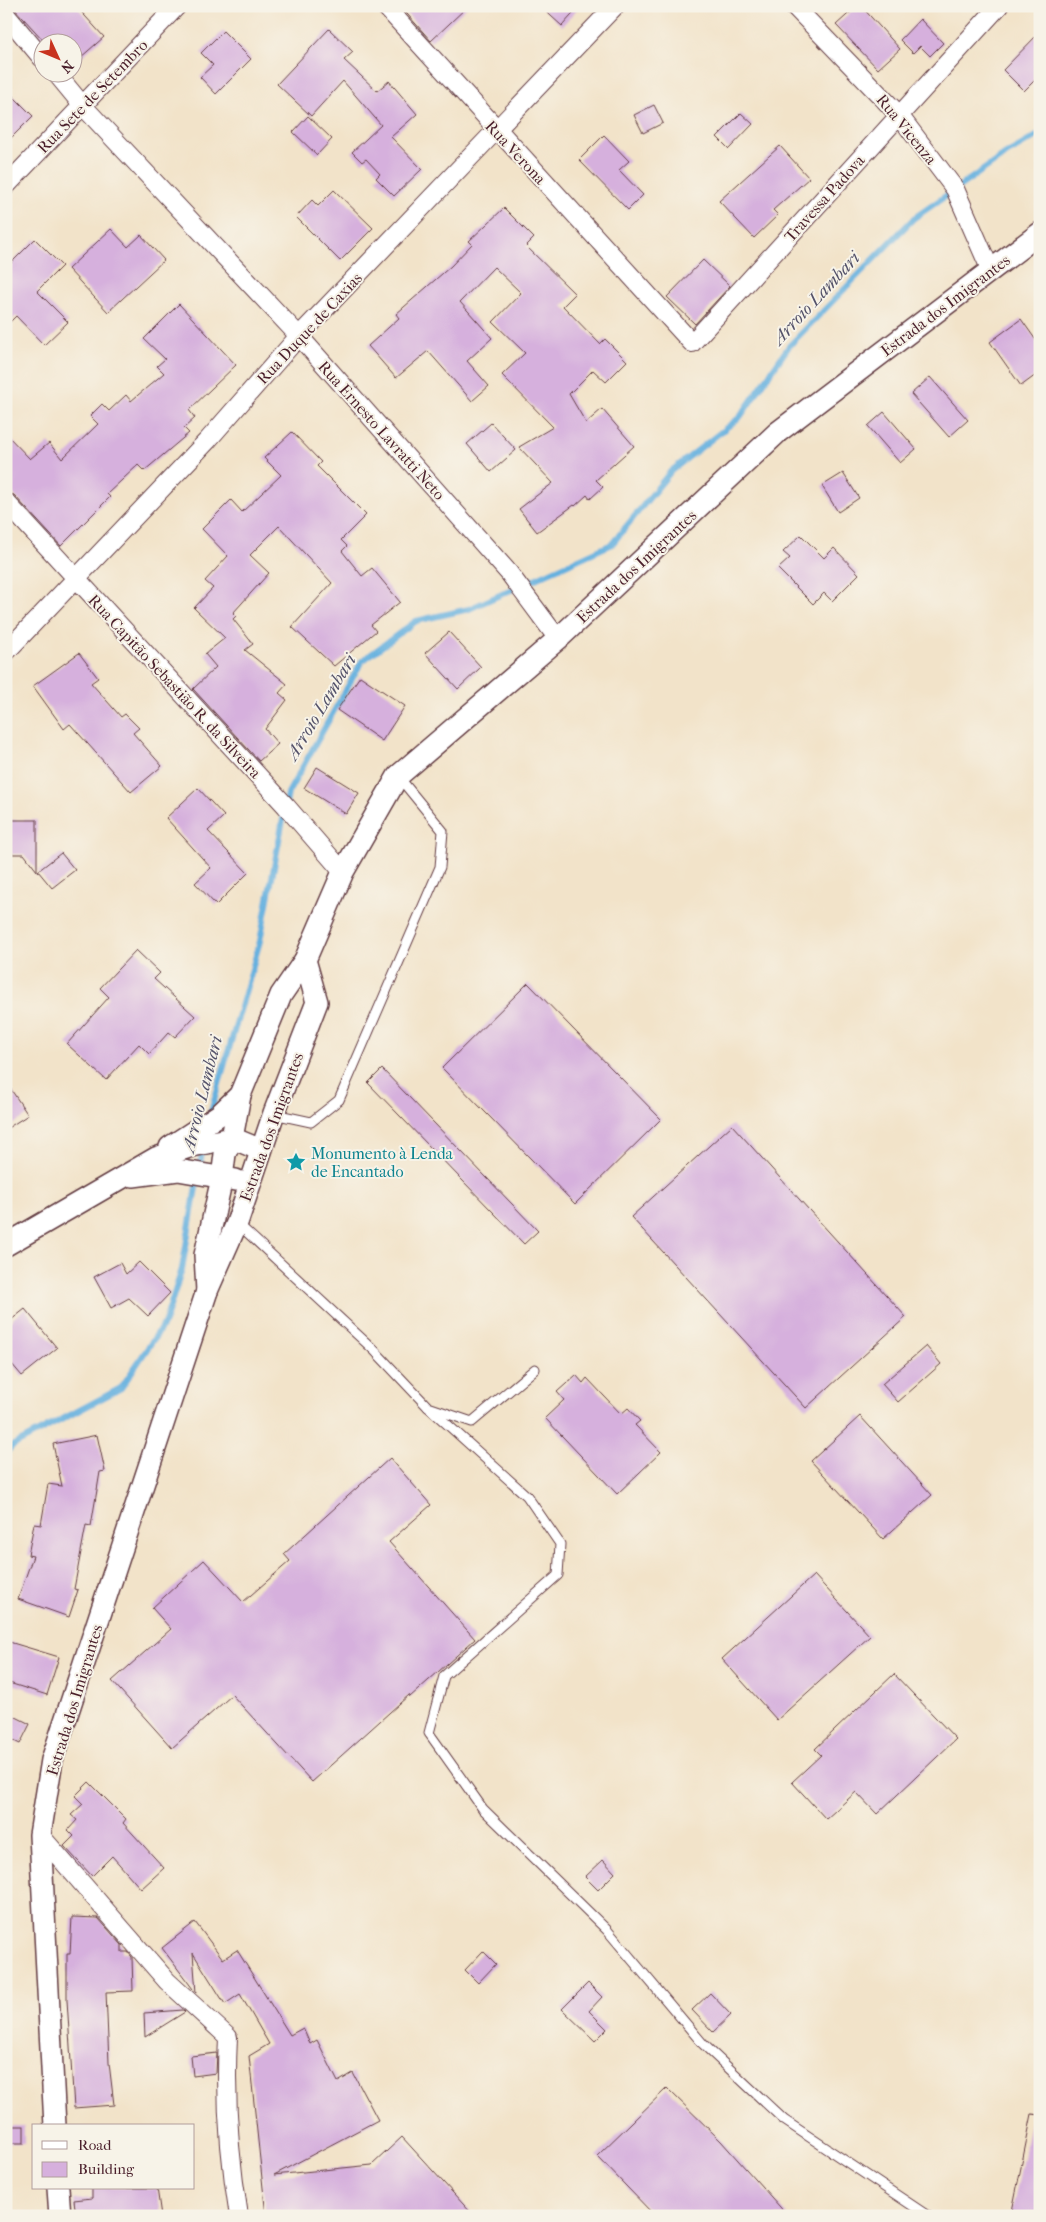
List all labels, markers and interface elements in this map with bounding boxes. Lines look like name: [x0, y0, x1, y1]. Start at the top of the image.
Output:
north arrow: [32, 32, 82, 82]
street label: Rua Sete de Setembro: [33, 36, 152, 157]
text: N: [57, 57, 77, 77]
street label: Rua Vicenza: [872, 90, 941, 169]
street label: Rua Verona: [481, 117, 550, 189]
street label: Travessa Padova: [780, 150, 869, 246]
water label: Arroio Lambari: [767, 246, 866, 350]
street label: Estrada dos Imigrantes: [877, 250, 1014, 360]
street label: Rua Duque de Caxias: [253, 269, 366, 388]
street label: Rua Ernesto Lavratti Neto: [314, 357, 449, 504]
street label: Estrada dos Imigrantes: [572, 506, 700, 627]
street label: Rua Capitão Sebastião R. da Silveira: [84, 591, 265, 783]
water label: Arroio Lambari: [281, 649, 362, 765]
water label: Arroio Lambari: [177, 1032, 227, 1156]
street label: Estrada dos Imigrantes: [236, 1050, 307, 1204]
place label: Monumento à Lenda de Encantado: [311, 1144, 454, 1181]
place icon: Monumento à Lenda de Encantado: [285, 1151, 307, 1173]
street label: Estrada dos Imigrantes: [42, 1622, 107, 1778]
legend: [32, 2124, 195, 2190]
text: Road: [78, 2136, 112, 2154]
text: Building: [78, 2160, 135, 2178]

